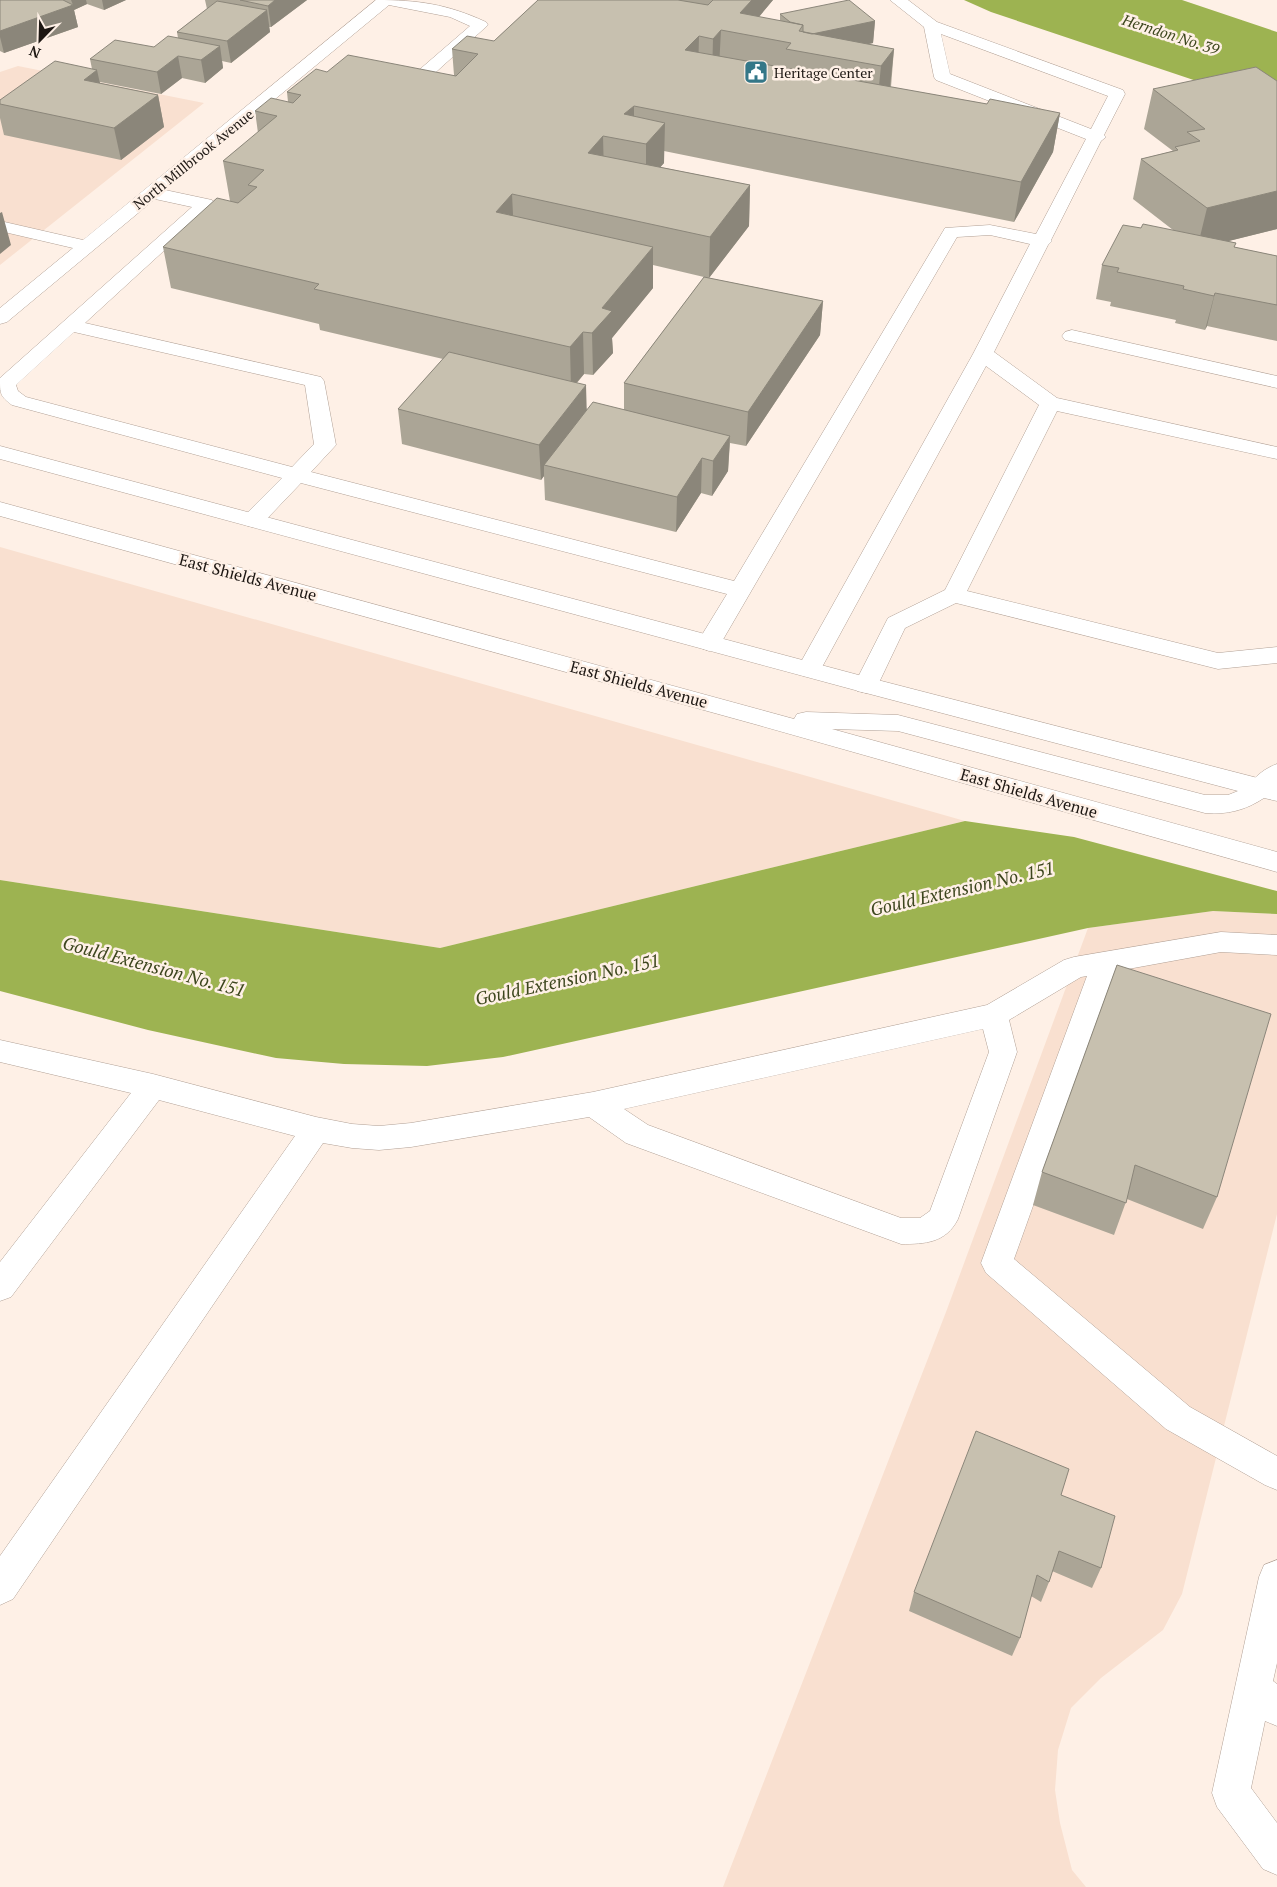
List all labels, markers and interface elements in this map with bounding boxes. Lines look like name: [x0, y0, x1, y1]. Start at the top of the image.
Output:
water label: Herndon No. 39: [1119, 9, 1222, 59]
north arrow: [15, 15, 65, 65]
text: N: [26, 41, 43, 63]
public building icon: Heritage Center: [743, 59, 769, 85]
place label: Heritage Center: [774, 63, 873, 82]
street label: North Millbrook Avenue: [129, 105, 257, 213]
street label: East Shields Avenue: [177, 548, 319, 606]
street label: East Shields Avenue: [568, 655, 710, 713]
street label: East Shields Avenue: [958, 763, 1100, 823]
water label: Gould Extension No. 151: [868, 855, 1056, 921]
water label: Gould Extension No. 151: [60, 930, 248, 1002]
water label: Gould Extension No. 151: [473, 948, 661, 1010]

